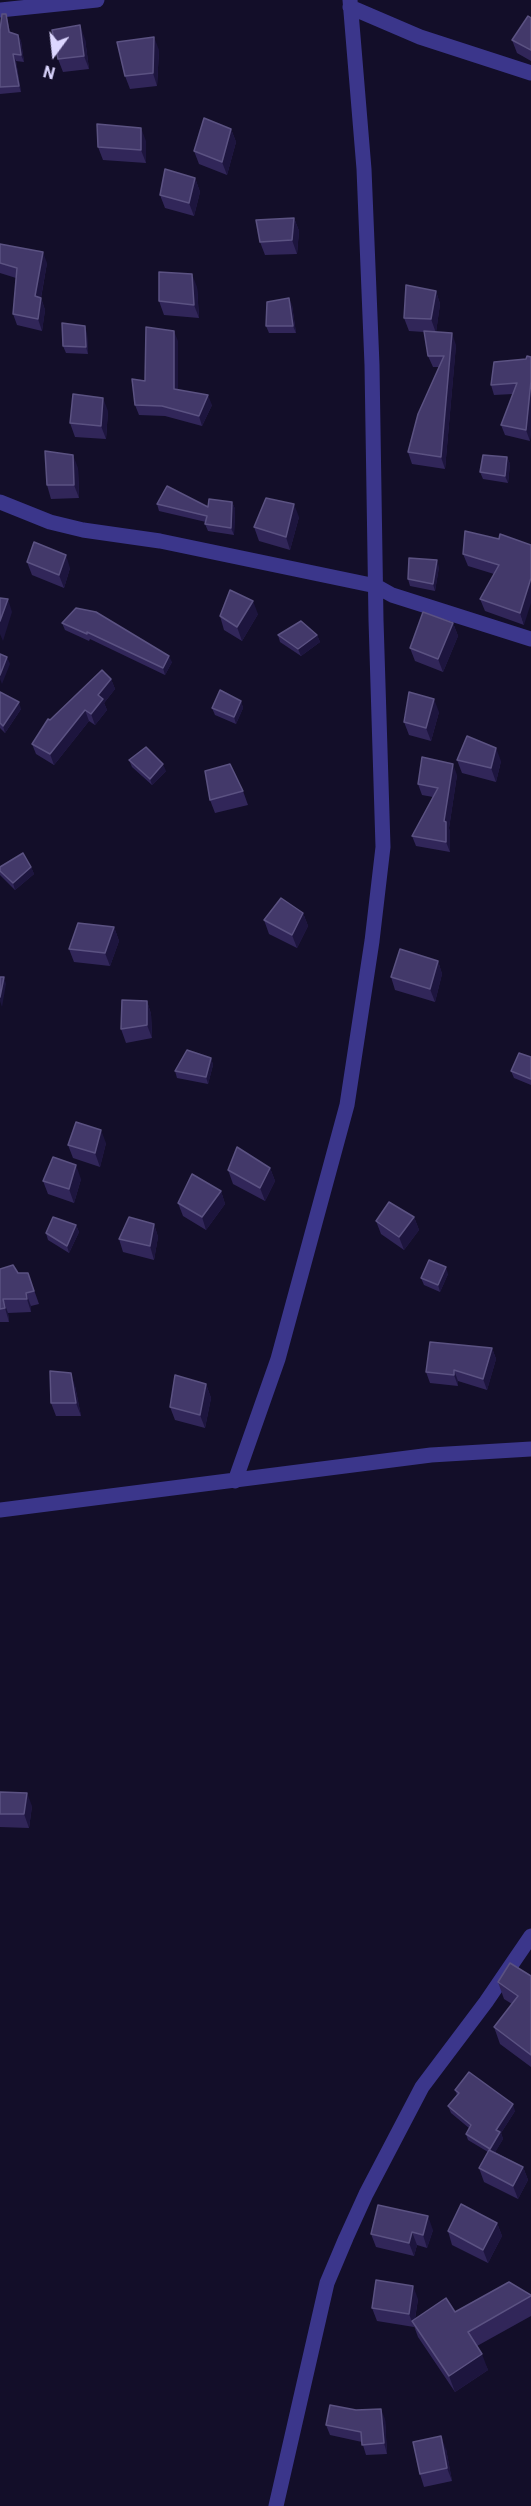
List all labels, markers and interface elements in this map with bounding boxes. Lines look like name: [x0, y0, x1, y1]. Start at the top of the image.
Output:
north arrow: [24, 24, 84, 84]
text: N: [41, 61, 57, 83]

